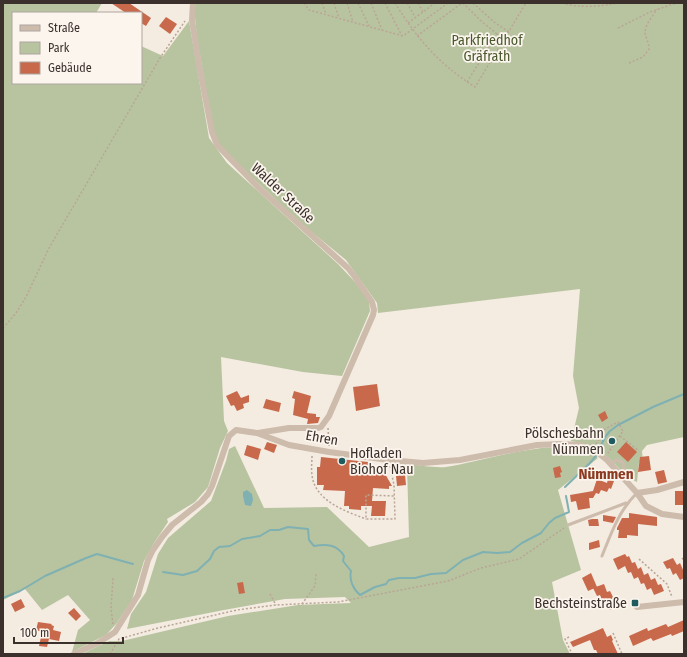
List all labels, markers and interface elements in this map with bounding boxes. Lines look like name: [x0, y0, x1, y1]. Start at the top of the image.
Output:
legend: [12, 12, 142, 84]
text: Straße: [48, 21, 80, 35]
park label: Parkfriedhof Gräfrath: [451, 32, 524, 65]
text: Park: [48, 41, 70, 55]
text: Gebäude: [48, 61, 92, 75]
street label: Walder Straße: [248, 159, 318, 227]
place label: Pölschesbahn Nümmen: [525, 425, 604, 458]
street label: Ehren: [304, 427, 340, 449]
marker: Pölschesbahn Nümmen: [607, 436, 617, 446]
place label: Hofladen Biohof Nau: [350, 445, 414, 478]
marker: Hofladen Biohof Nau: [337, 456, 347, 466]
district label: Nümmen: [578, 465, 634, 483]
place label: Bechsteinstraße: [535, 595, 627, 612]
marker: Bechsteinstraße: [630, 598, 640, 608]
scale bar: [14, 619, 123, 645]
text: 100 m: [20, 626, 49, 640]

